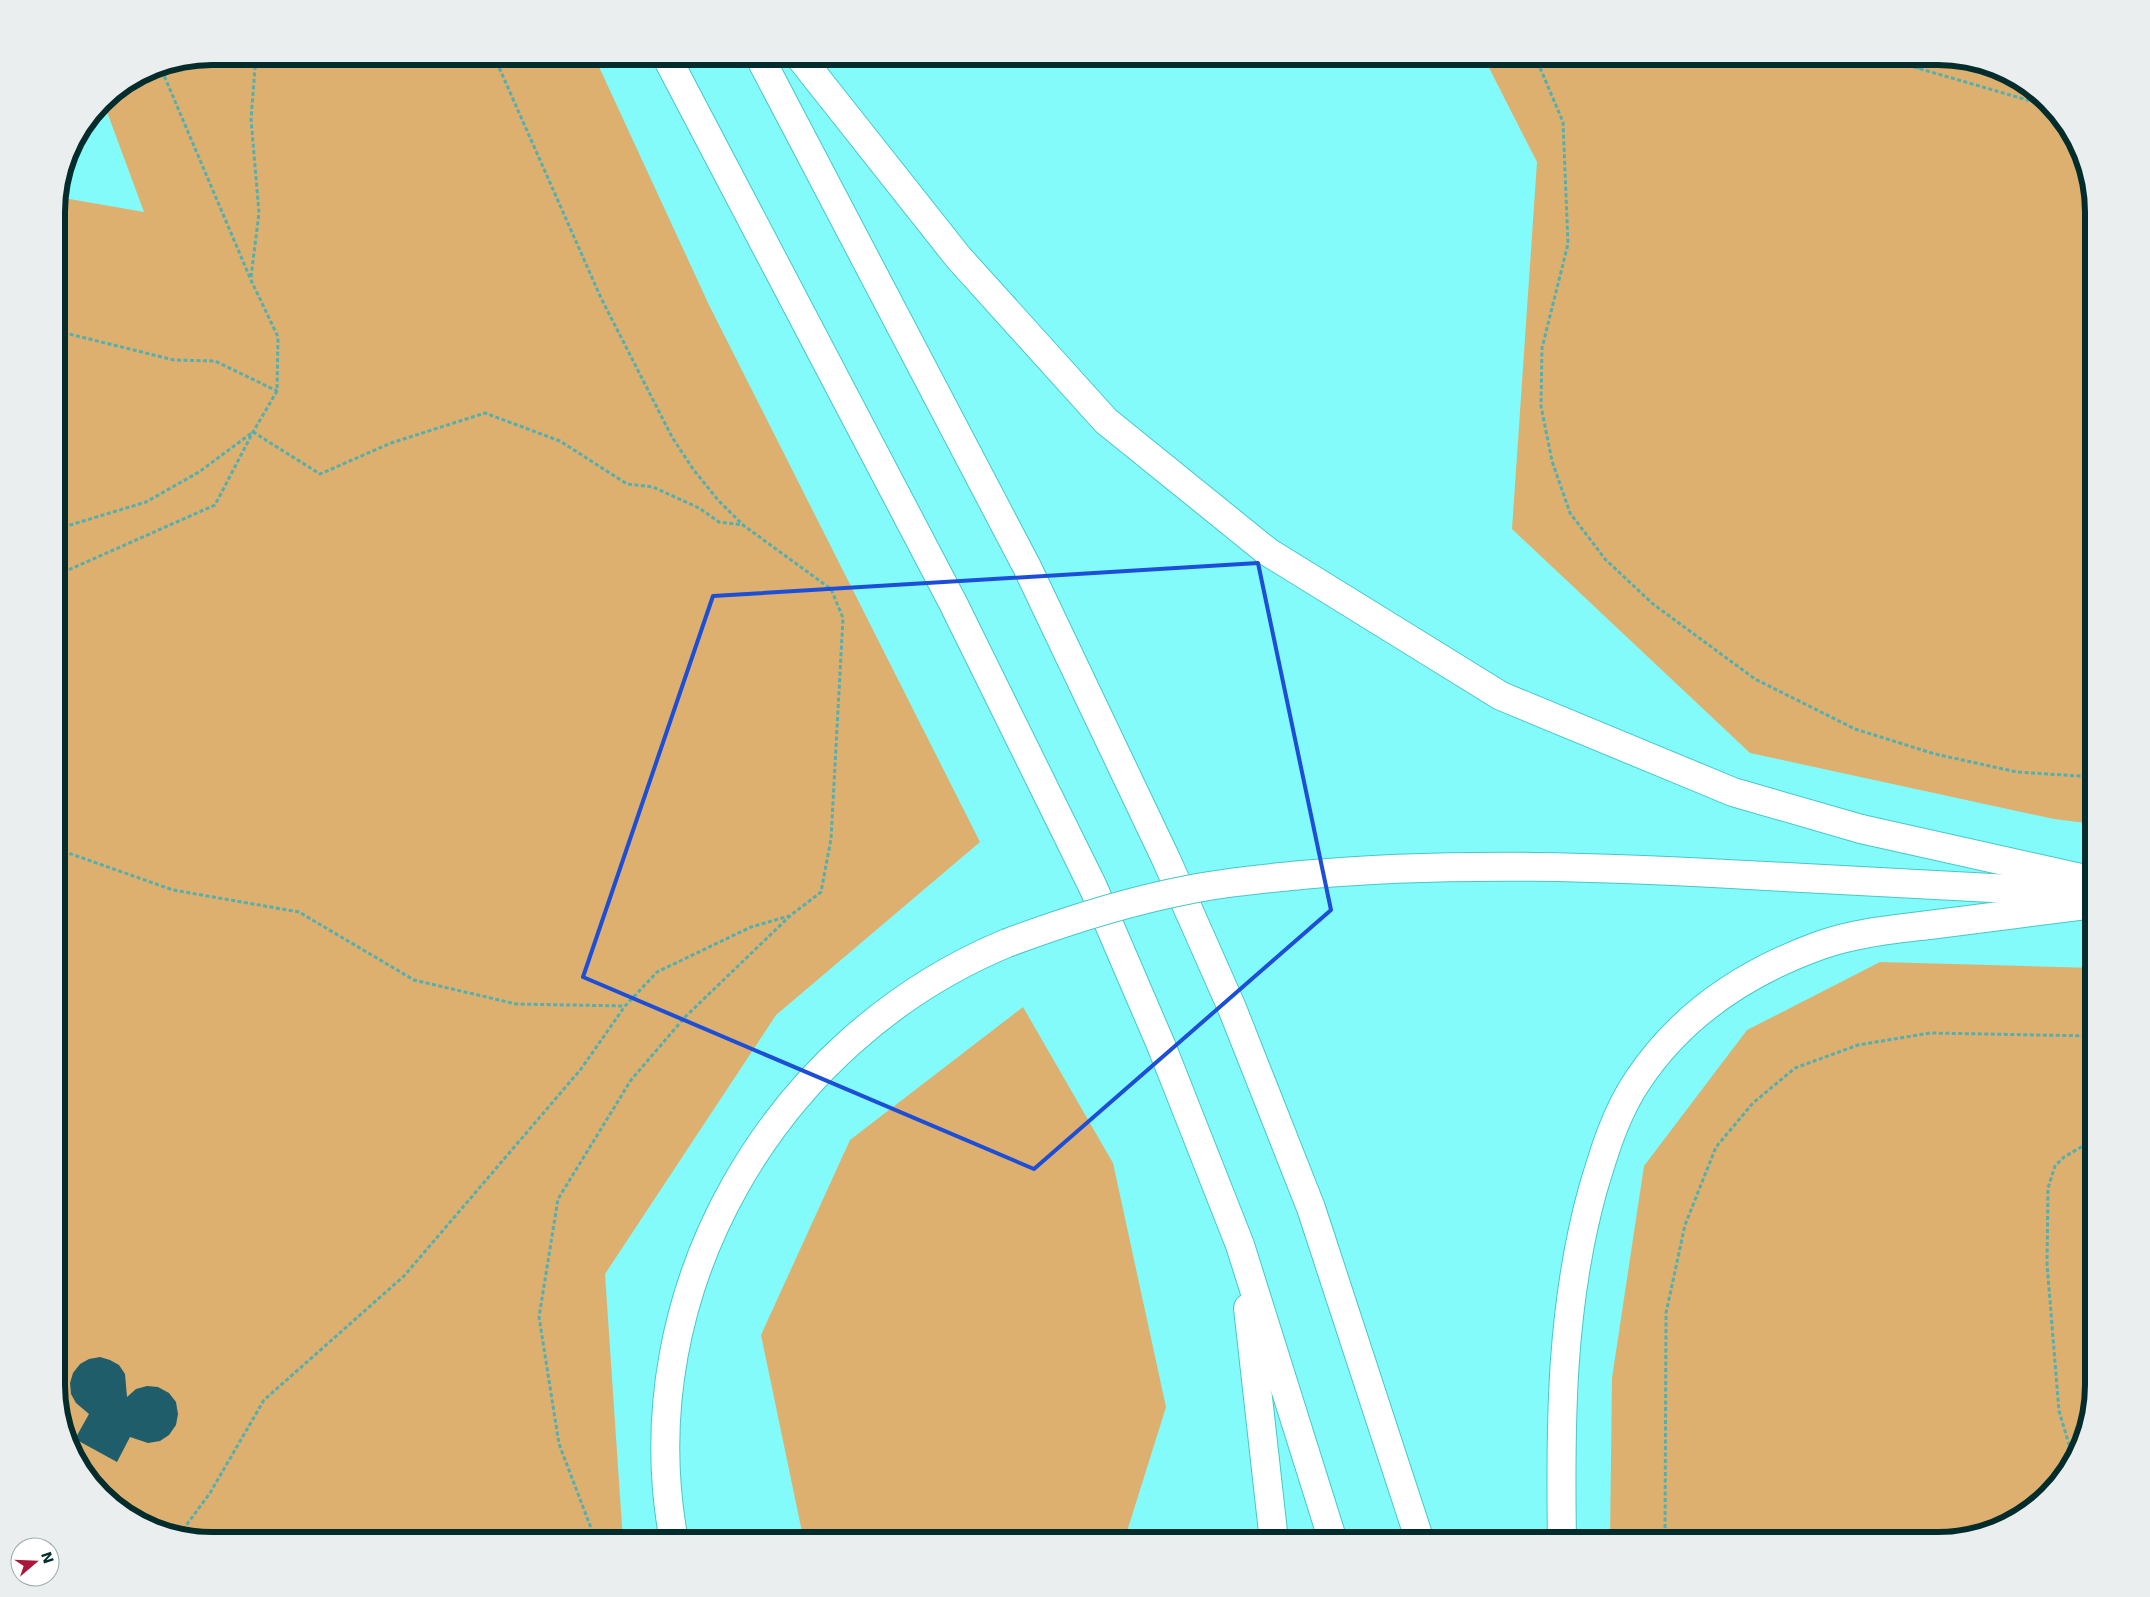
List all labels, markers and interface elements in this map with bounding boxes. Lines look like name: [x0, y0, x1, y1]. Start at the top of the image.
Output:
north arrow: [10, 1537, 60, 1587]
text: N: [38, 1550, 57, 1566]

